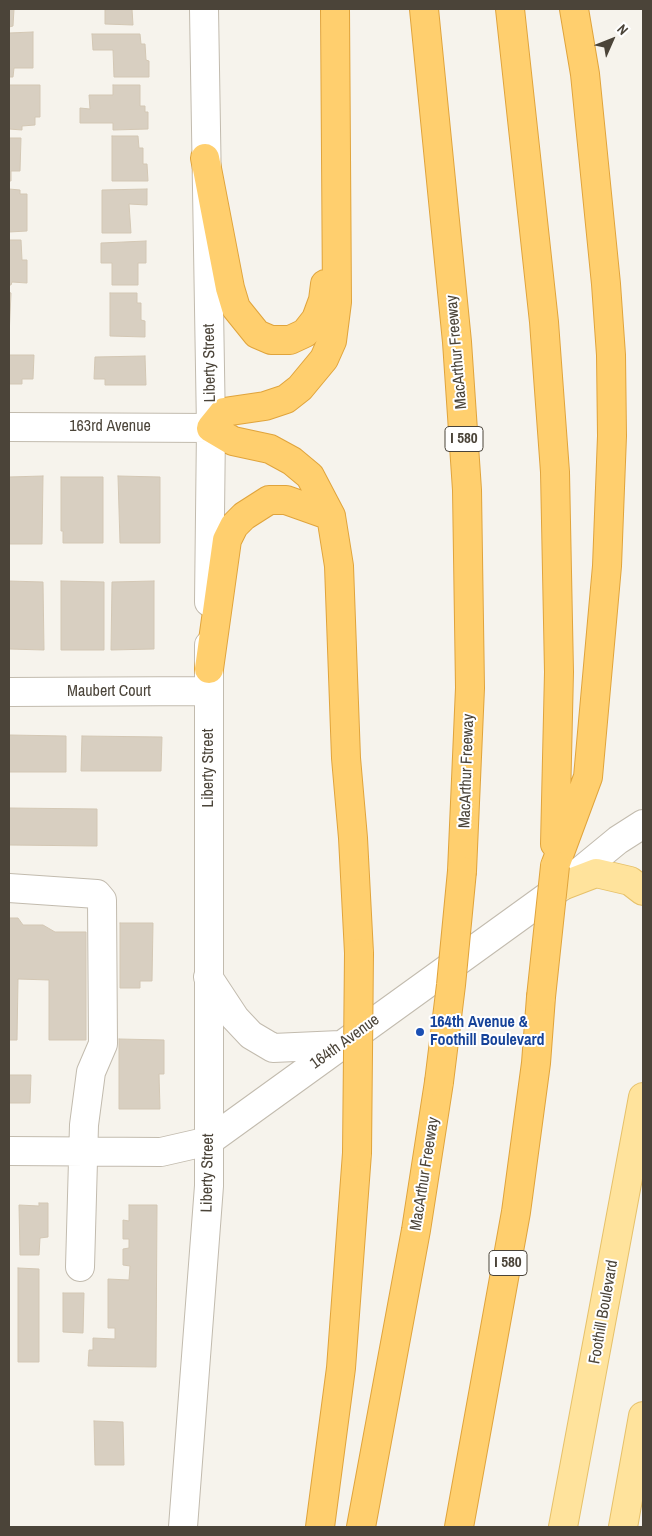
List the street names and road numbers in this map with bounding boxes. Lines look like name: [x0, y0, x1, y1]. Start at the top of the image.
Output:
street label: MacArthur Freeway: [442, 294, 472, 410]
street label: Liberty Street: [200, 323, 220, 403]
street label: 163rd Avenue: [69, 417, 151, 437]
road number: I 580: [445, 426, 483, 452]
street label: Maubert Court: [67, 682, 151, 702]
street label: MacArthur Freeway: [455, 713, 479, 829]
street label: Liberty Street: [199, 729, 219, 807]
street label: 164th Avenue: [307, 1011, 383, 1073]
street label: MacArthur Freeway: [407, 1116, 443, 1232]
street label: Liberty Street: [198, 1133, 218, 1213]
road number: I 580: [489, 1250, 527, 1276]
street label: Foothill Boulevard: [585, 1259, 623, 1365]

